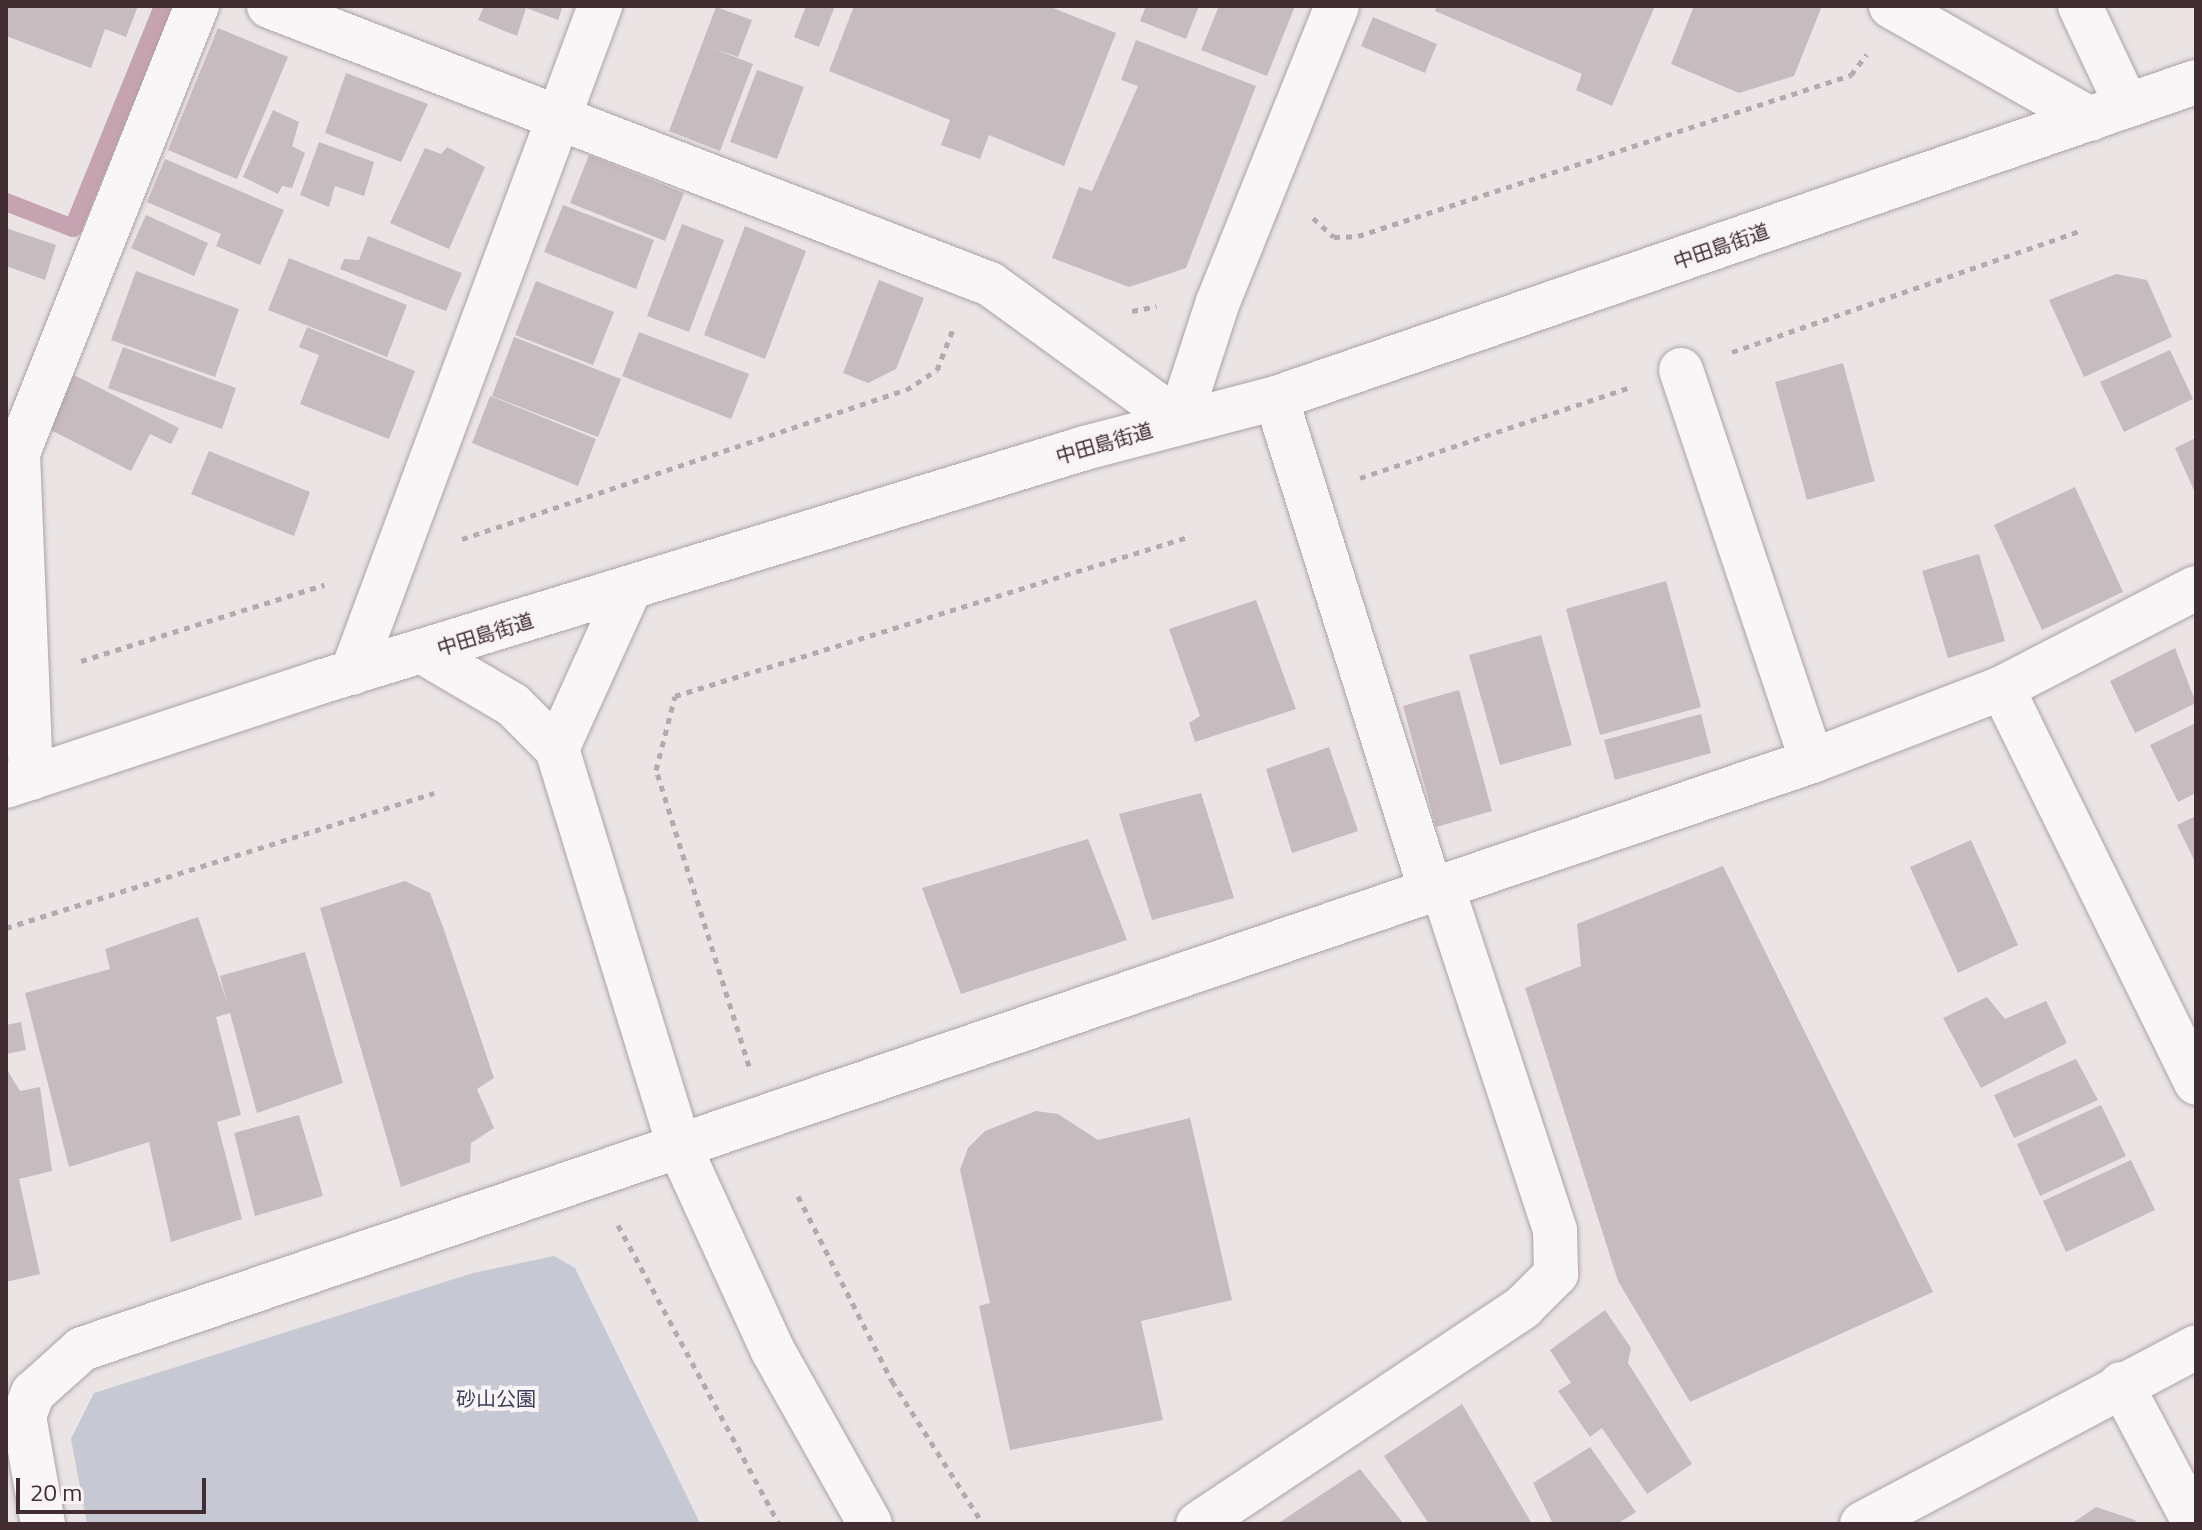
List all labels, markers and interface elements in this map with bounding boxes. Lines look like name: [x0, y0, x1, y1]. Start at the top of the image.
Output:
street label: 中田島街道: [1670, 218, 1772, 274]
street label: 中田島街道: [1053, 418, 1155, 468]
street label: 中田島街道: [434, 608, 536, 660]
park label: 砂山公園: [456, 1386, 536, 1410]
scale bar: [20, 1462, 210, 1512]
text: 20 m: [30, 1474, 82, 1510]

